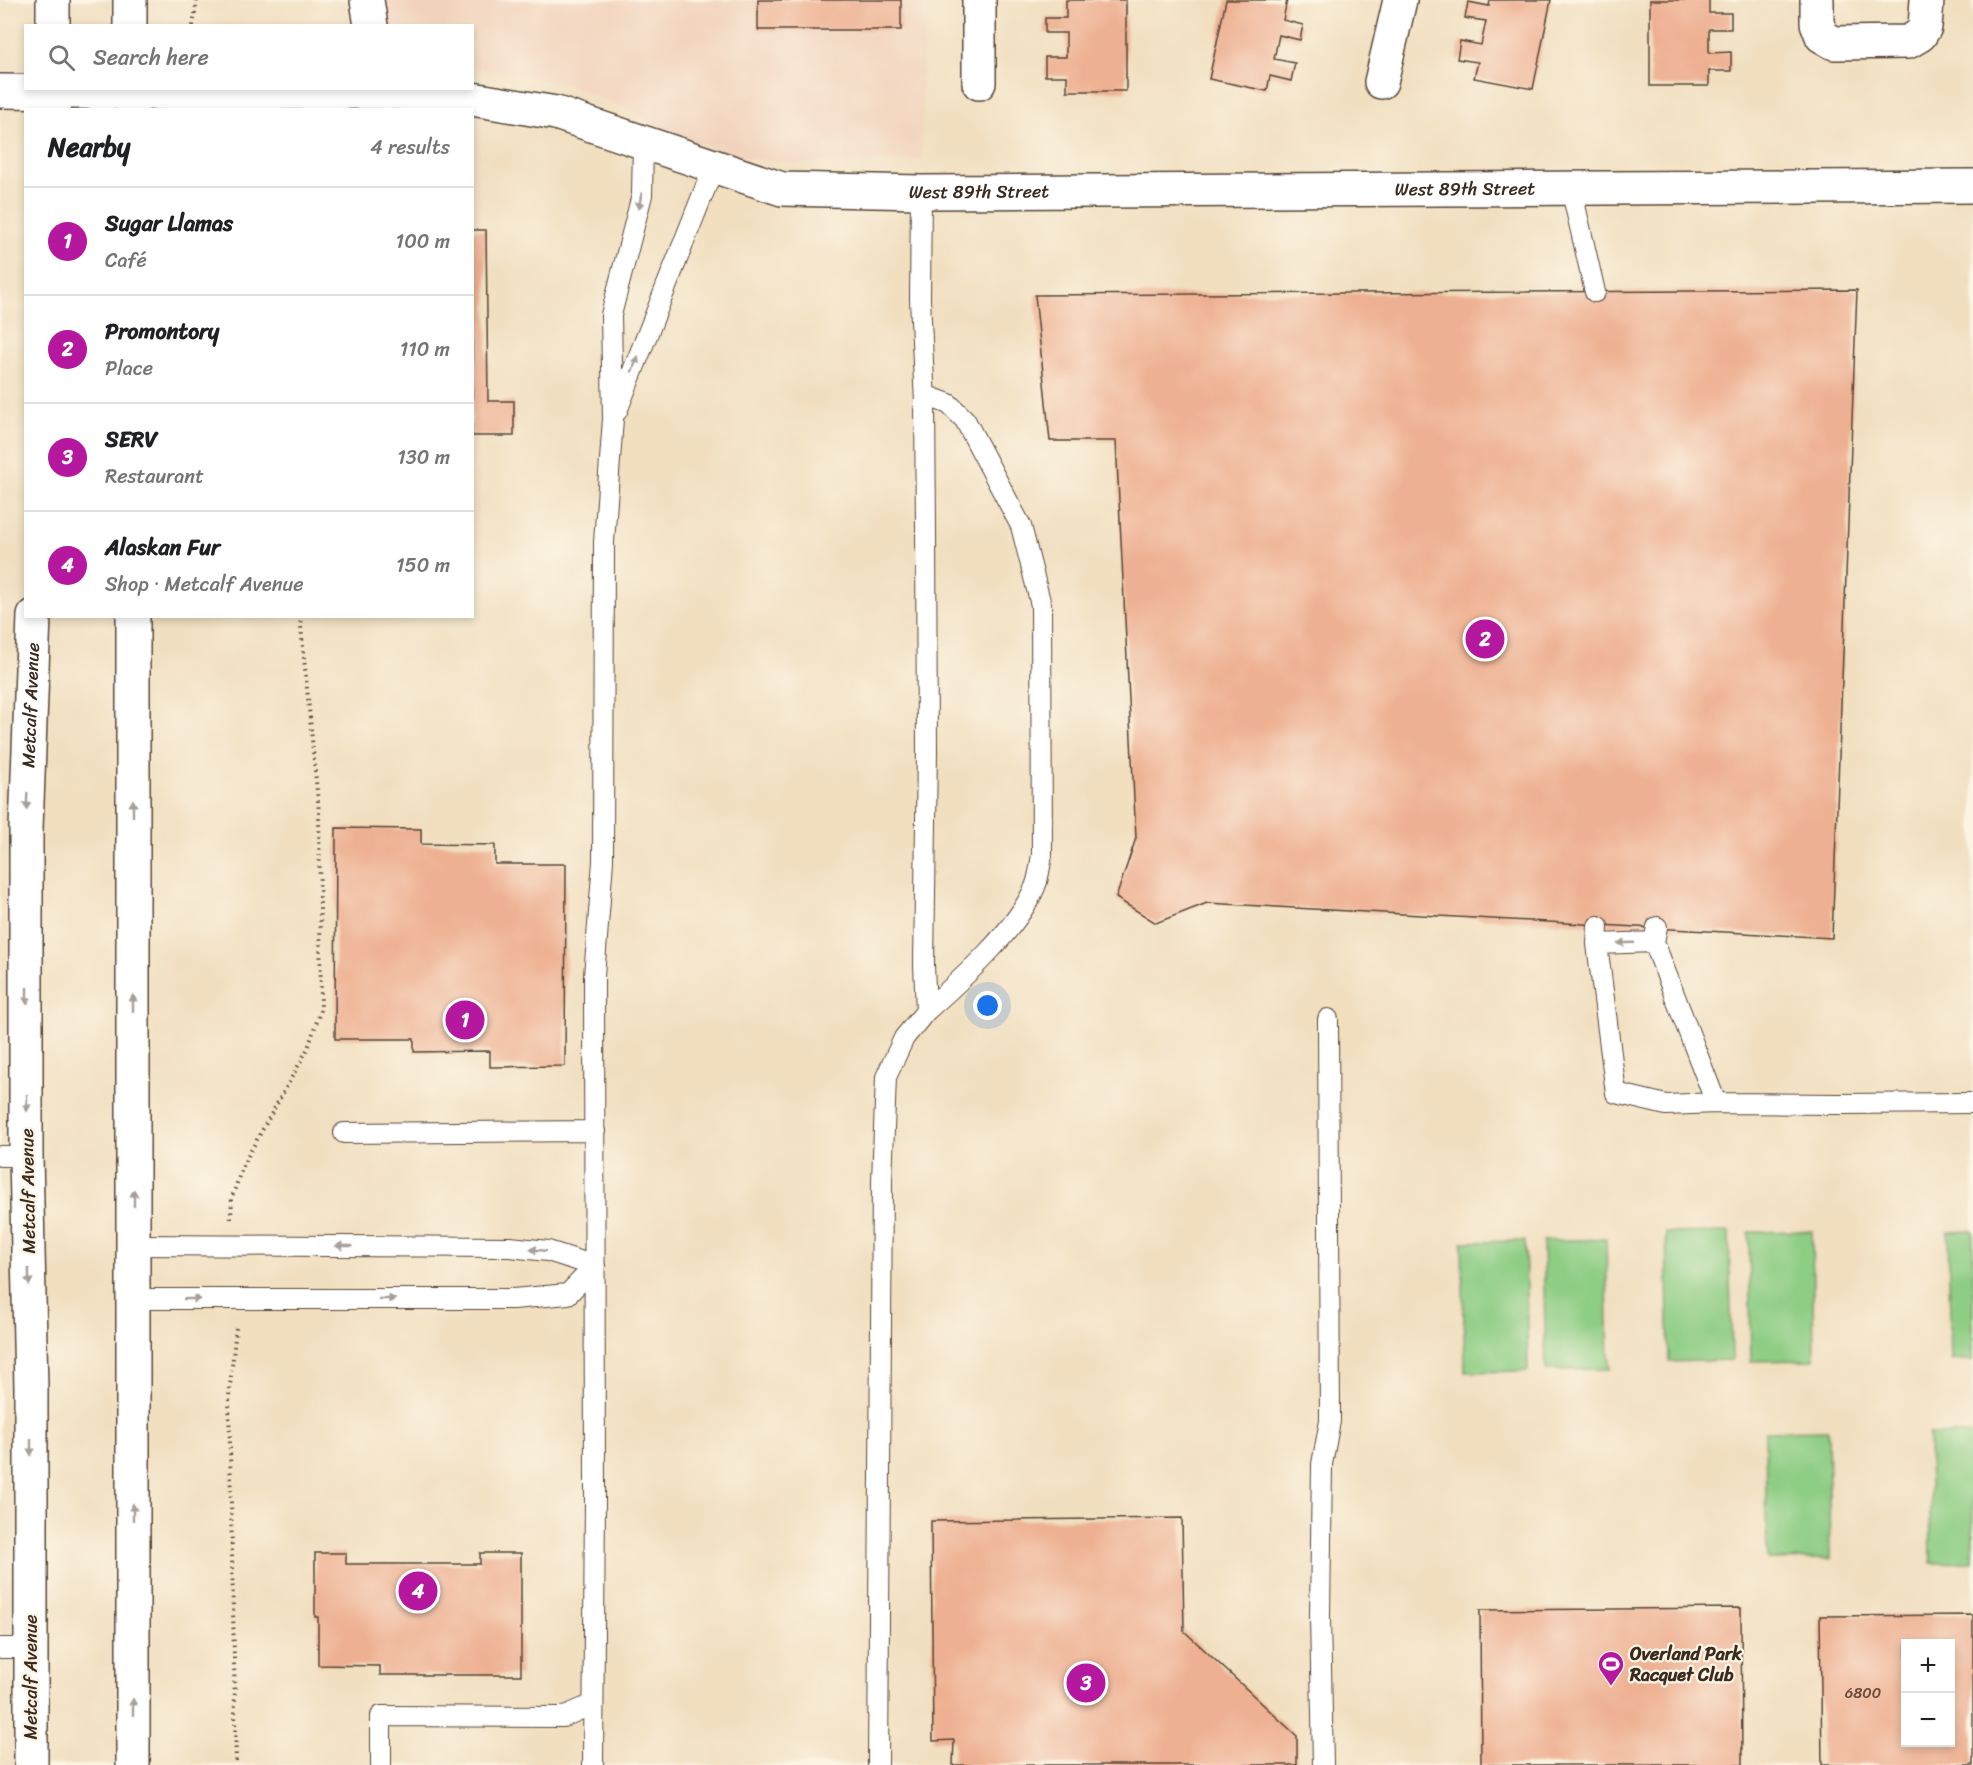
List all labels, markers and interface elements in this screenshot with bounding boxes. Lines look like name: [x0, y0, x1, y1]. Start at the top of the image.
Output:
search box: [24, 24, 474, 90]
text: Search here: [93, 38, 209, 77]
icon: search: [45, 41, 78, 74]
text: Nearby: [48, 124, 130, 170]
text: 4 results: [370, 130, 450, 165]
street label: West 89th Street: [1395, 172, 1535, 205]
street label: West 89th Street: [908, 175, 1049, 208]
one-way arrow: [635, 191, 644, 210]
text: Sugar Llamas: [105, 204, 233, 243]
text: 1: [63, 224, 72, 259]
text: 100 m: [396, 224, 450, 259]
text: Café: [105, 243, 147, 278]
text: Promontory: [105, 312, 219, 351]
text: 2: [62, 332, 73, 367]
text: 110 m: [400, 332, 450, 367]
text: Place: [105, 351, 153, 386]
one-way arrow: [630, 355, 640, 373]
text: SERV: [105, 420, 157, 459]
text: 3: [62, 440, 73, 475]
text: 130 m: [397, 440, 450, 475]
text: Restaurant: [105, 459, 204, 494]
text: Alaskan Fur: [105, 528, 220, 567]
text: 4: [61, 548, 74, 583]
text: 150 m: [396, 548, 450, 583]
text: Shop · Metcalf Avenue: [105, 567, 304, 602]
pin: 2: [1466, 616, 1504, 662]
street label: Metcalf Avenue: [12, 642, 49, 768]
one-way arrow: [23, 791, 32, 810]
one-way arrow: [128, 799, 138, 818]
one-way arrow: [1616, 939, 1635, 948]
one-way arrow: [22, 986, 32, 1005]
your location: [973, 991, 1002, 1020]
one-way arrow: [128, 994, 138, 1013]
pin: 1: [446, 998, 484, 1042]
one-way arrow: [22, 1093, 32, 1112]
street label: Metcalf Avenue: [11, 1128, 45, 1254]
one-way arrow: [129, 1189, 139, 1208]
one-way arrow: [334, 1242, 353, 1251]
one-way arrow: [529, 1245, 548, 1255]
one-way arrow: [24, 1268, 34, 1287]
one-way arrow: [182, 1294, 201, 1304]
one-way arrow: [377, 1294, 396, 1304]
one-way arrow: [26, 1438, 36, 1457]
one-way arrow: [128, 1502, 138, 1521]
pin: 4: [398, 1568, 438, 1614]
street label: Metcalf Avenue: [15, 1614, 47, 1740]
place label: Overland Park Racquet Club: [1629, 1638, 1742, 1691]
map controls: [1901, 1639, 1955, 1747]
button: +: [1901, 1639, 1955, 1693]
sports icon: Overland Park Racquet Club: [1596, 1649, 1626, 1687]
pin: 3: [1066, 1660, 1106, 1706]
house number: 6800: [1845, 1680, 1881, 1706]
button: −: [1901, 1693, 1955, 1747]
one-way arrow: [128, 1697, 138, 1716]

